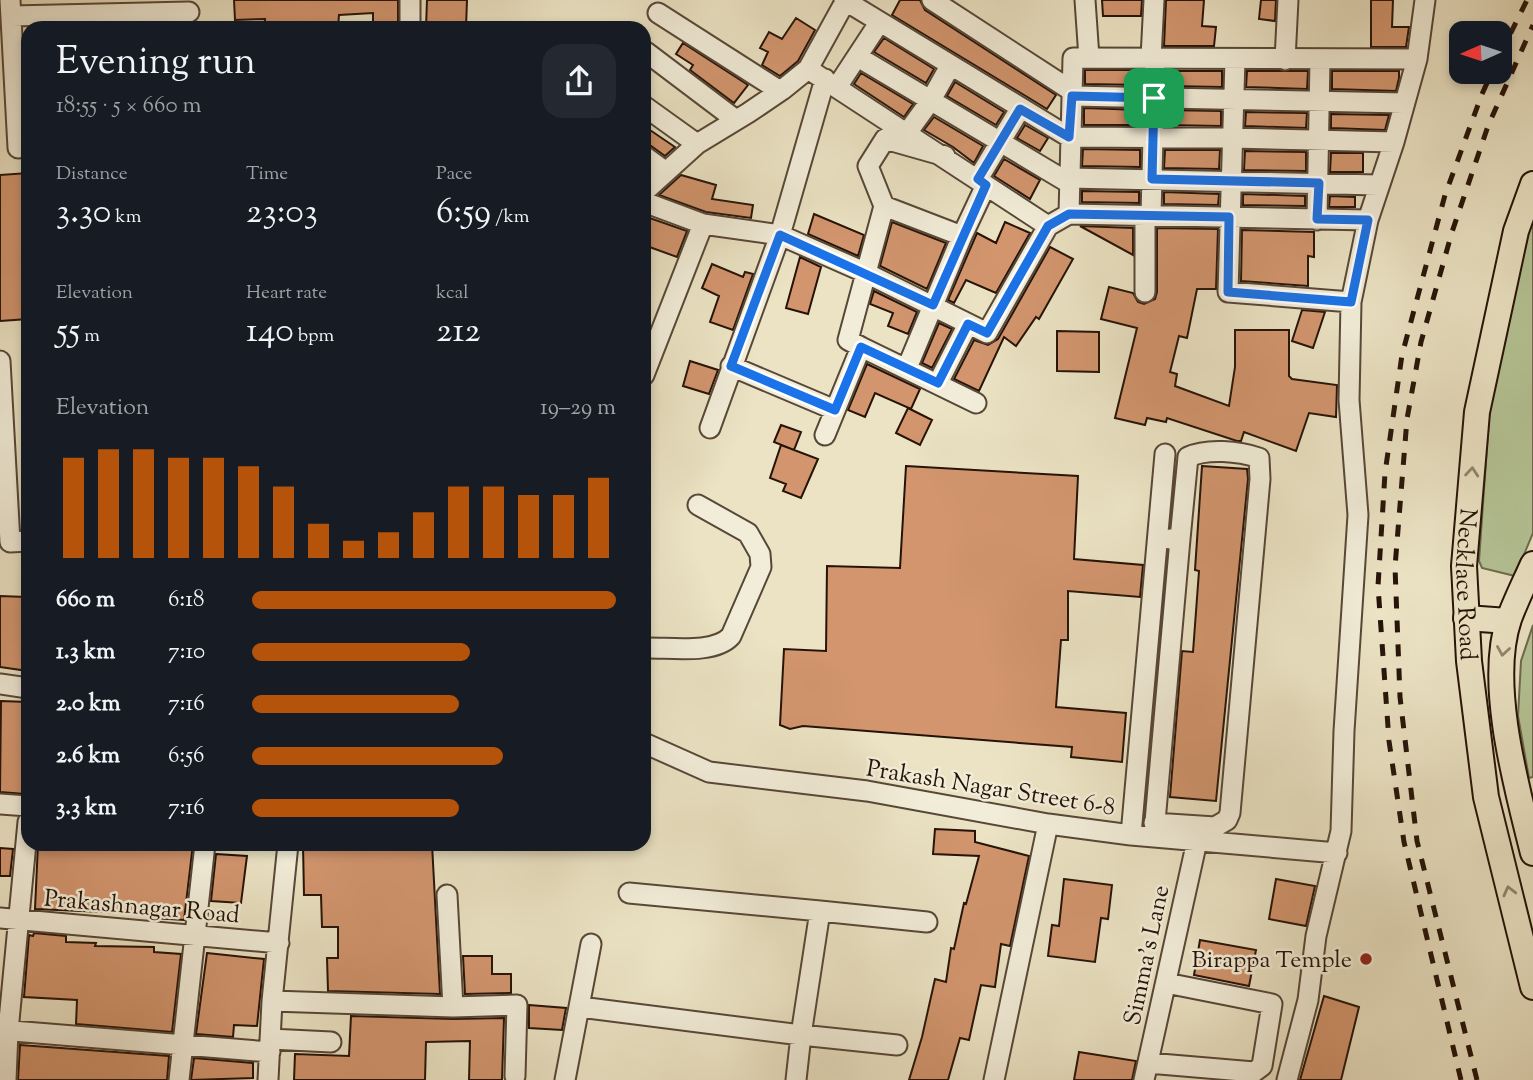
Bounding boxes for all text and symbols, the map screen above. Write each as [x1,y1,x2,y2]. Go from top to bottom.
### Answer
north arrow [1449,21,1512,84]
map controls [1449,21,1512,84]
text: Evening run [56,37,256,91]
button: share [542,44,616,118]
pin [1124,68,1184,128]
icon: arrive [1135,79,1173,117]
text: 18:55 · 5 × 660 m [56,90,202,123]
text: Distance [56,161,128,188]
text: Time [246,161,288,188]
text: Pace [436,161,472,188]
text: 3.30 [56,188,111,239]
text: 23:03 [246,188,318,239]
text: 6:59 [436,188,491,239]
text: km [111,204,141,231]
text: /km [491,204,530,231]
text: Elevation [56,280,133,307]
text: Heart rate [246,280,327,307]
text: kcal [436,280,469,307]
text: 55 [56,307,80,358]
text: 140 [246,307,294,358]
text: 212 [436,307,481,358]
text: m [80,323,100,350]
text: bpm [294,323,334,350]
text: Elevation [56,392,149,425]
text: 19–29 m [540,392,616,425]
one-way arrow [1464,466,1479,477]
street label: Necklace Road [1445,507,1484,662]
text: 660 m [56,584,115,617]
text: 6:18 [168,584,205,617]
text: 1.3 km [56,636,115,669]
text: 7:10 [168,636,205,669]
one-way arrow [1496,645,1511,657]
text: 2.0 km [56,688,121,721]
text: 7:16 [168,688,205,721]
text: 2.6 km [56,740,120,773]
text: 6:56 [168,740,204,773]
street label: Prakash Nagar Street 6-8 [864,753,1118,825]
text: 3.3 km [56,792,117,825]
text: 7:16 [168,792,205,825]
street label: Simma's Lane [1117,882,1179,1029]
street label: Prakashnagar Road [43,883,242,934]
one-way arrow [1503,885,1517,897]
place label: Birappa Temple [1191,944,1352,978]
marker: Birappa Temple [1358,951,1374,967]

